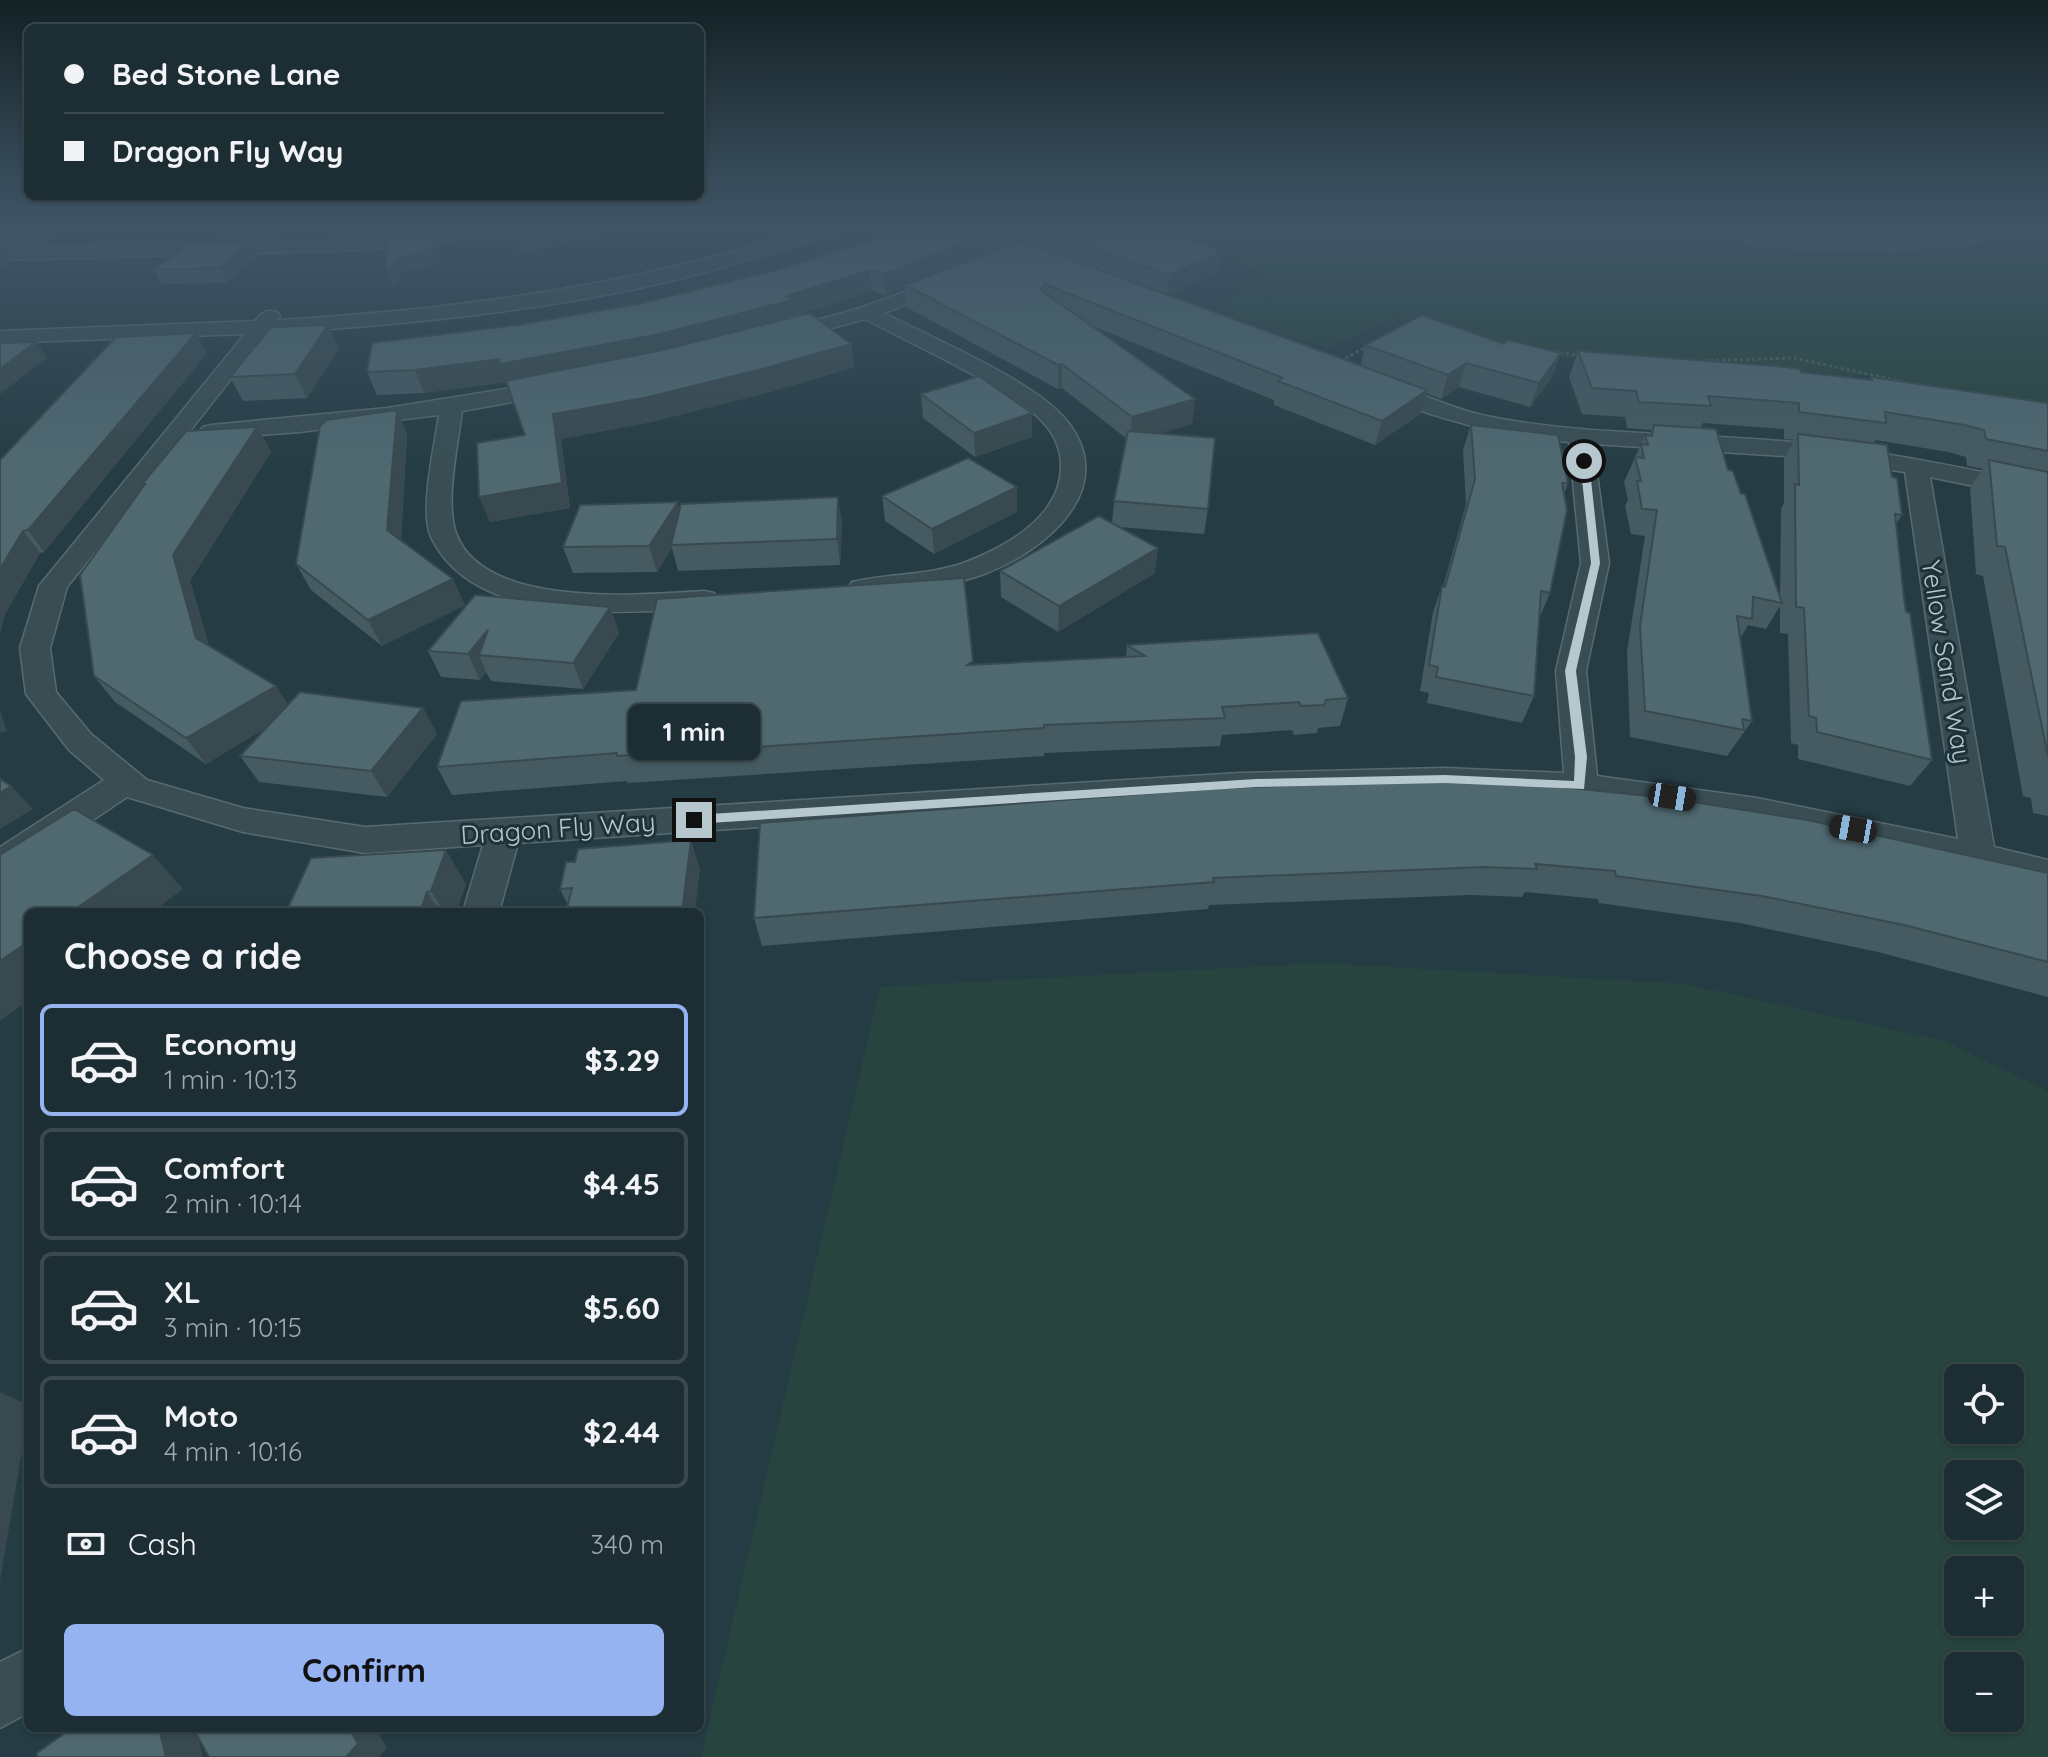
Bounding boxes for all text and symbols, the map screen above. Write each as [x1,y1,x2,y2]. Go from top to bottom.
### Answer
text: Bed Stone Lane [112,55,341,93]
text: Dragon Fly Way [112,132,343,170]
route start [1566,443,1602,479]
street label: Yellow Sand Way [1915,558,1979,766]
callout: 1 min [628,704,760,760]
text: 1 min [663,715,726,748]
car [1646,781,1698,813]
route end [676,802,712,838]
street label: Dragon Fly Way [459,805,657,851]
car [1827,813,1879,845]
text: Choose a ride [64,933,302,978]
icon: car [68,1024,140,1096]
text: Economy [164,1025,297,1063]
text: $3.29 [584,1041,660,1079]
text: 1 min · 10:13 [164,1063,297,1096]
icon: car [68,1148,140,1220]
text: Comfort [164,1149,285,1187]
text: $4.45 [583,1165,660,1203]
text: 2 min · 10:14 [164,1187,302,1220]
icon: car [68,1272,140,1344]
text: XL [164,1273,201,1311]
text: $5.60 [584,1289,660,1327]
text: 3 min · 10:15 [164,1311,302,1344]
map controls [1944,1364,2024,1732]
button: locate [1944,1364,2024,1444]
icon: car [68,1396,140,1468]
text: Moto [164,1397,238,1435]
text: $2.44 [583,1413,660,1451]
text: 4 min · 10:16 [164,1435,302,1468]
button: layers [1944,1460,2024,1540]
icon: cash [64,1522,108,1566]
text: Cash [128,1525,197,1563]
text: 340 m [590,1528,664,1561]
button: + [1944,1556,2024,1636]
button: Confirm [64,1624,664,1716]
button: − [1944,1652,2024,1732]

